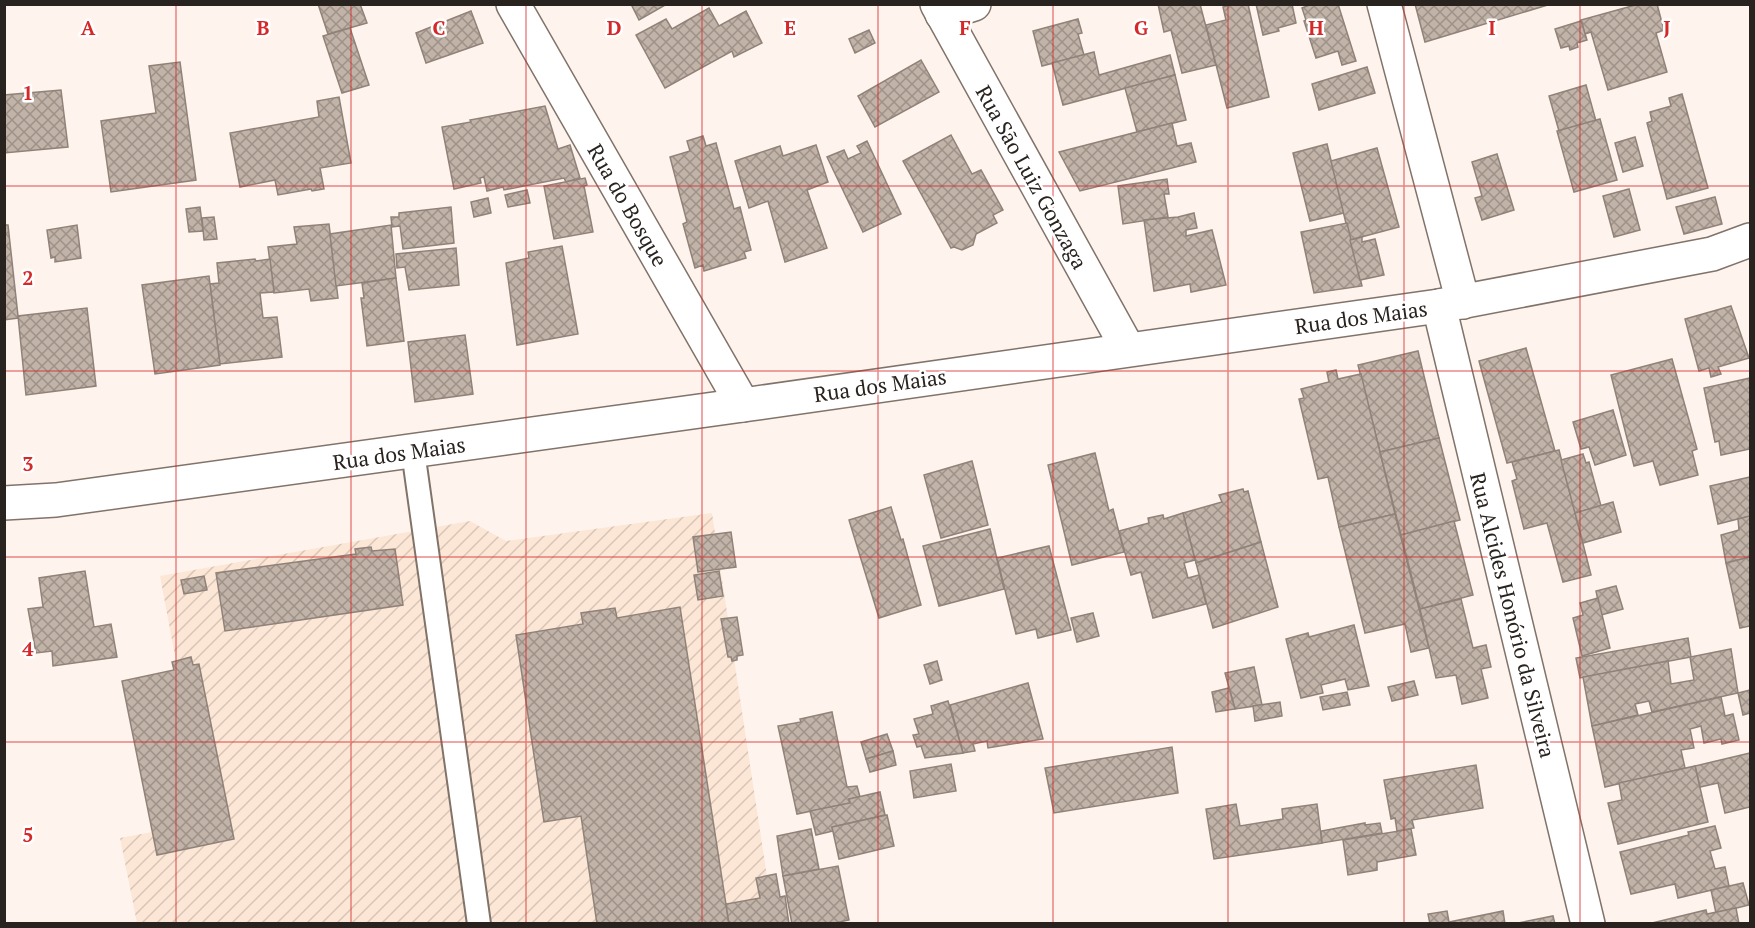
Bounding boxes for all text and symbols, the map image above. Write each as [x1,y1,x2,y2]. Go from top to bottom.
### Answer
text: A [81,14,96,41]
text: B [257,14,270,41]
text: C [432,14,446,41]
text: D [607,14,621,41]
text: E [784,14,796,41]
text: F [959,14,971,41]
text: G [1134,14,1148,41]
text: H [1308,14,1324,41]
text: I [1488,14,1496,41]
text: J [1663,14,1671,41]
text: 1 [22,79,34,106]
street label: Rua São Luiz Gonzaga [970,80,1094,274]
street label: Rua do Bosque [582,139,674,271]
text: 2 [22,264,34,291]
street label: Rua dos Maias [1293,294,1429,340]
street label: Rua dos Maias [812,362,948,408]
street label: Rua dos Maias [331,430,467,476]
text: 3 [22,450,34,477]
street label: Rua Alcides Honório da Silveira [1464,469,1562,761]
text: 4 [22,635,34,662]
text: 5 [22,821,34,848]

